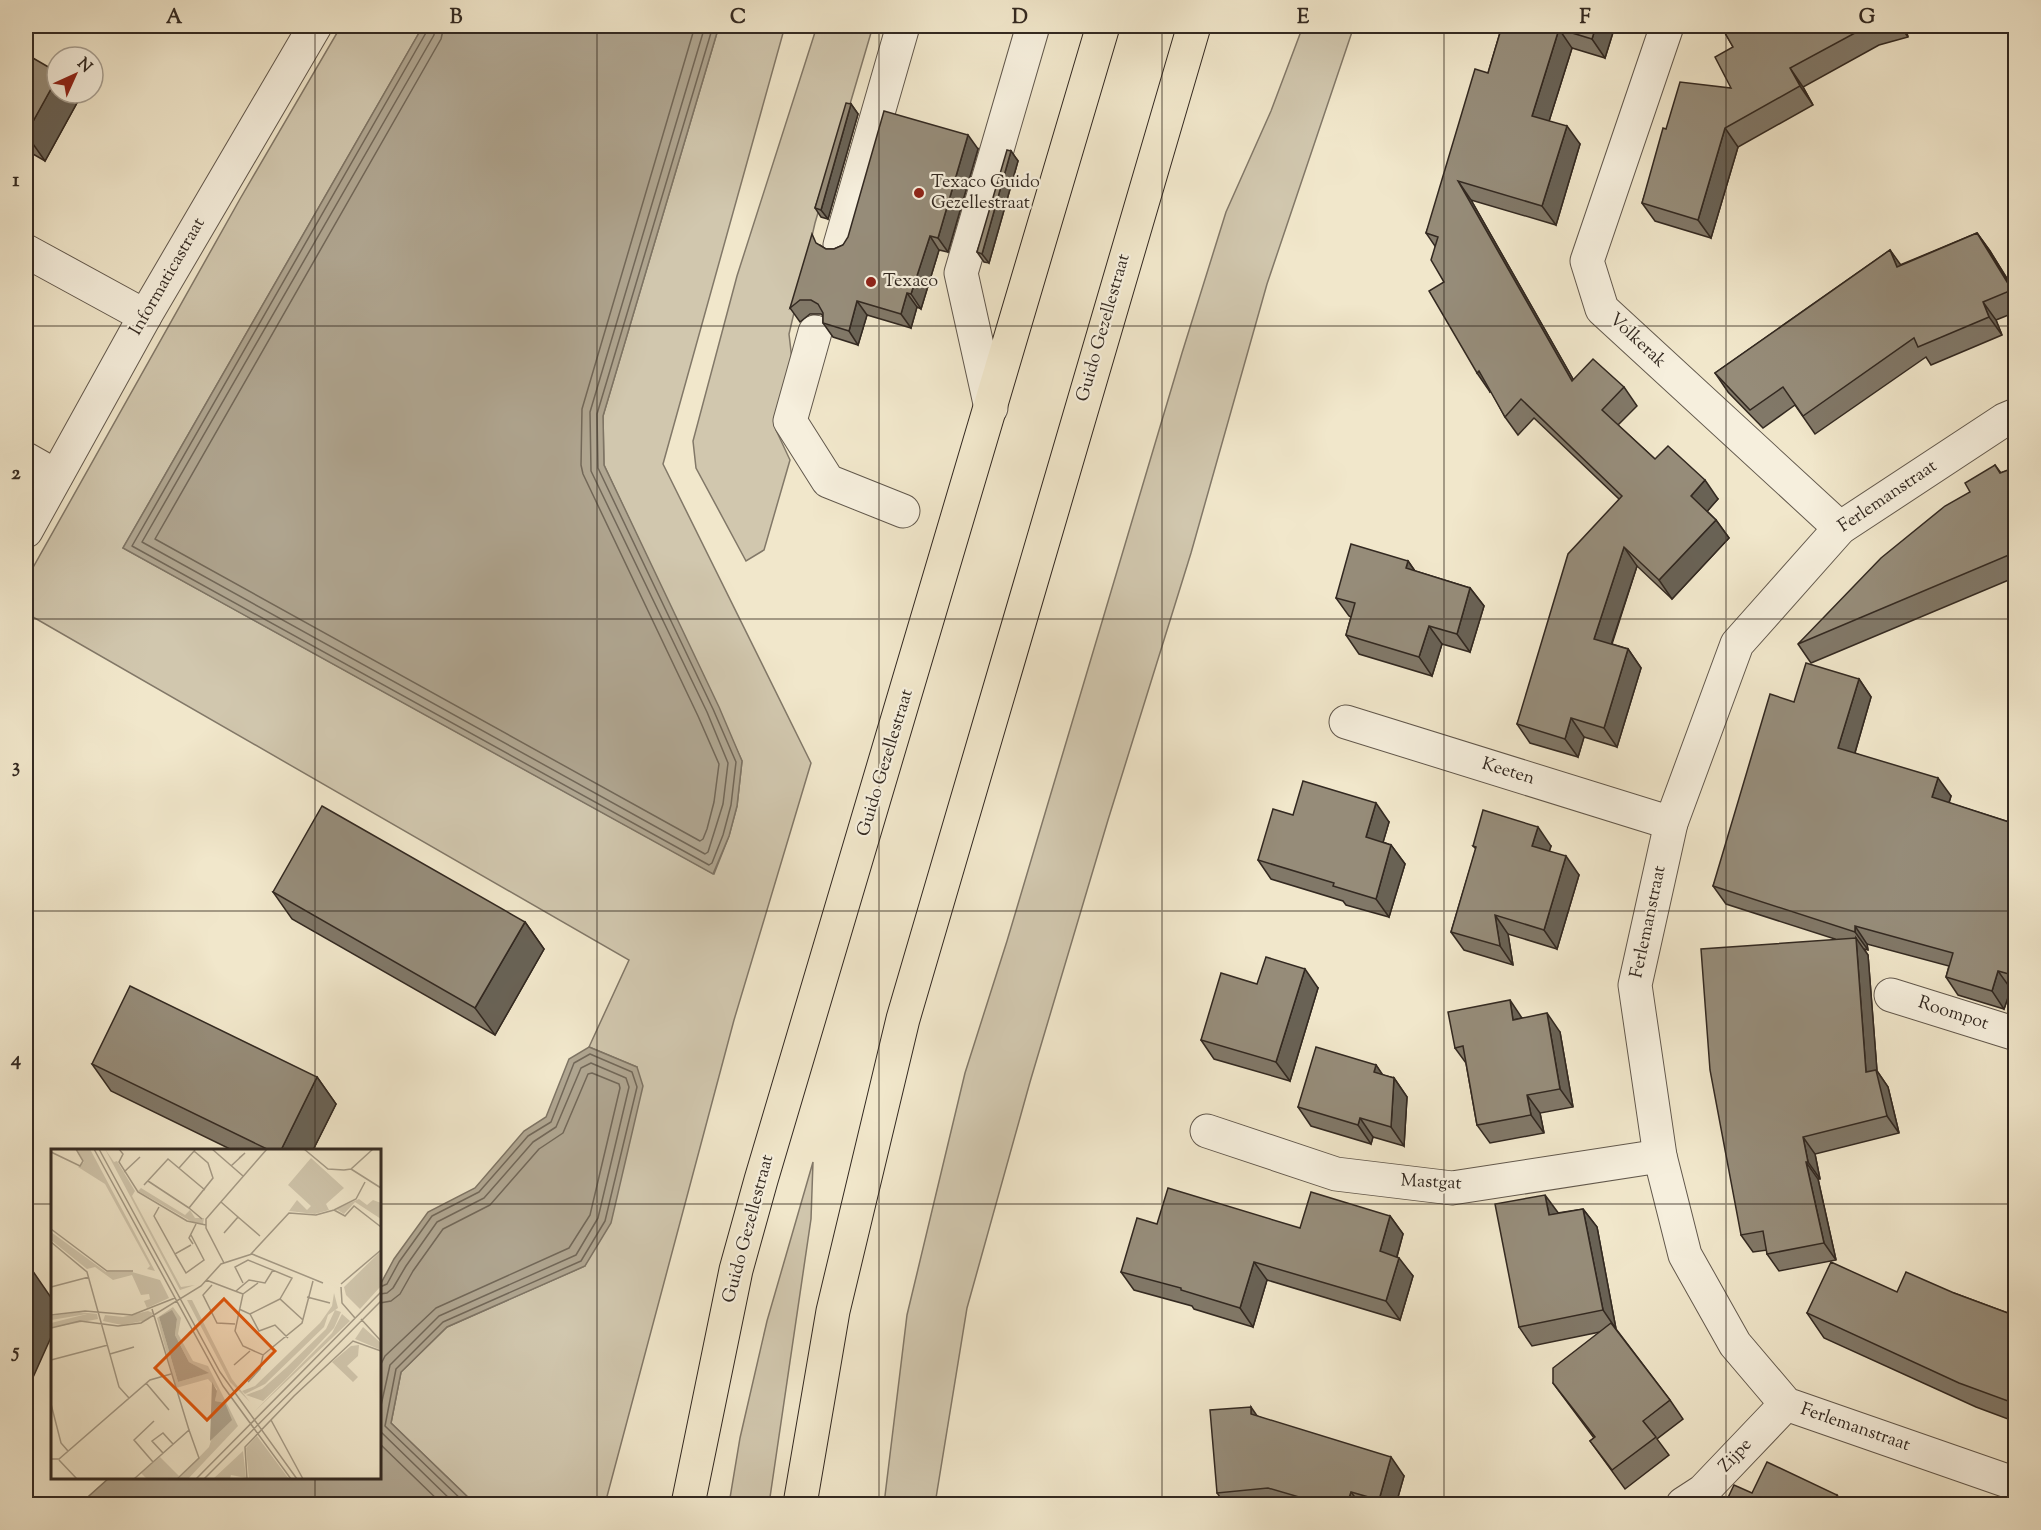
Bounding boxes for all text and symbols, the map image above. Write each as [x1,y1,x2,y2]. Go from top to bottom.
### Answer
text: A [166,4,183,33]
text: B [450,4,463,33]
text: C [730,4,746,33]
text: D [1012,4,1028,33]
text: E [1297,4,1310,33]
text: F [1579,4,1591,33]
text: G [1859,4,1876,33]
north arrow [45,45,105,105]
text: N [71,54,97,79]
text: 1 [13,167,20,196]
place label: Texaco Guido Gezellestraat [931,170,1040,217]
marker: Texaco Guido Gezellestraat [912,186,926,200]
street label: Informaticastraat [124,213,212,341]
street label: Guido Gezellestraat [1070,251,1138,405]
place label: Texaco [883,269,938,295]
marker: Texaco [864,275,878,289]
street label: Volkerak [1602,307,1672,375]
street label: Ferlemanstraat [1833,454,1943,540]
text: 2 [11,460,21,489]
street label: Guido Gezellestraat [851,686,921,840]
street label: Keeten [1478,752,1538,792]
text: 3 [12,753,20,782]
street label: Ferlemanstraat [1624,863,1674,981]
street label: Roompot [1914,990,1992,1038]
text: 4 [10,1046,21,1075]
inset map [51,1149,381,1479]
street label: Guido Gezellestraat [717,1152,781,1306]
street label: Mastgat [1400,1168,1462,1198]
text: 5 [11,1338,20,1367]
street label: Ferlemanstraat [1797,1397,1913,1459]
street label: Zijpe [1713,1433,1759,1479]

